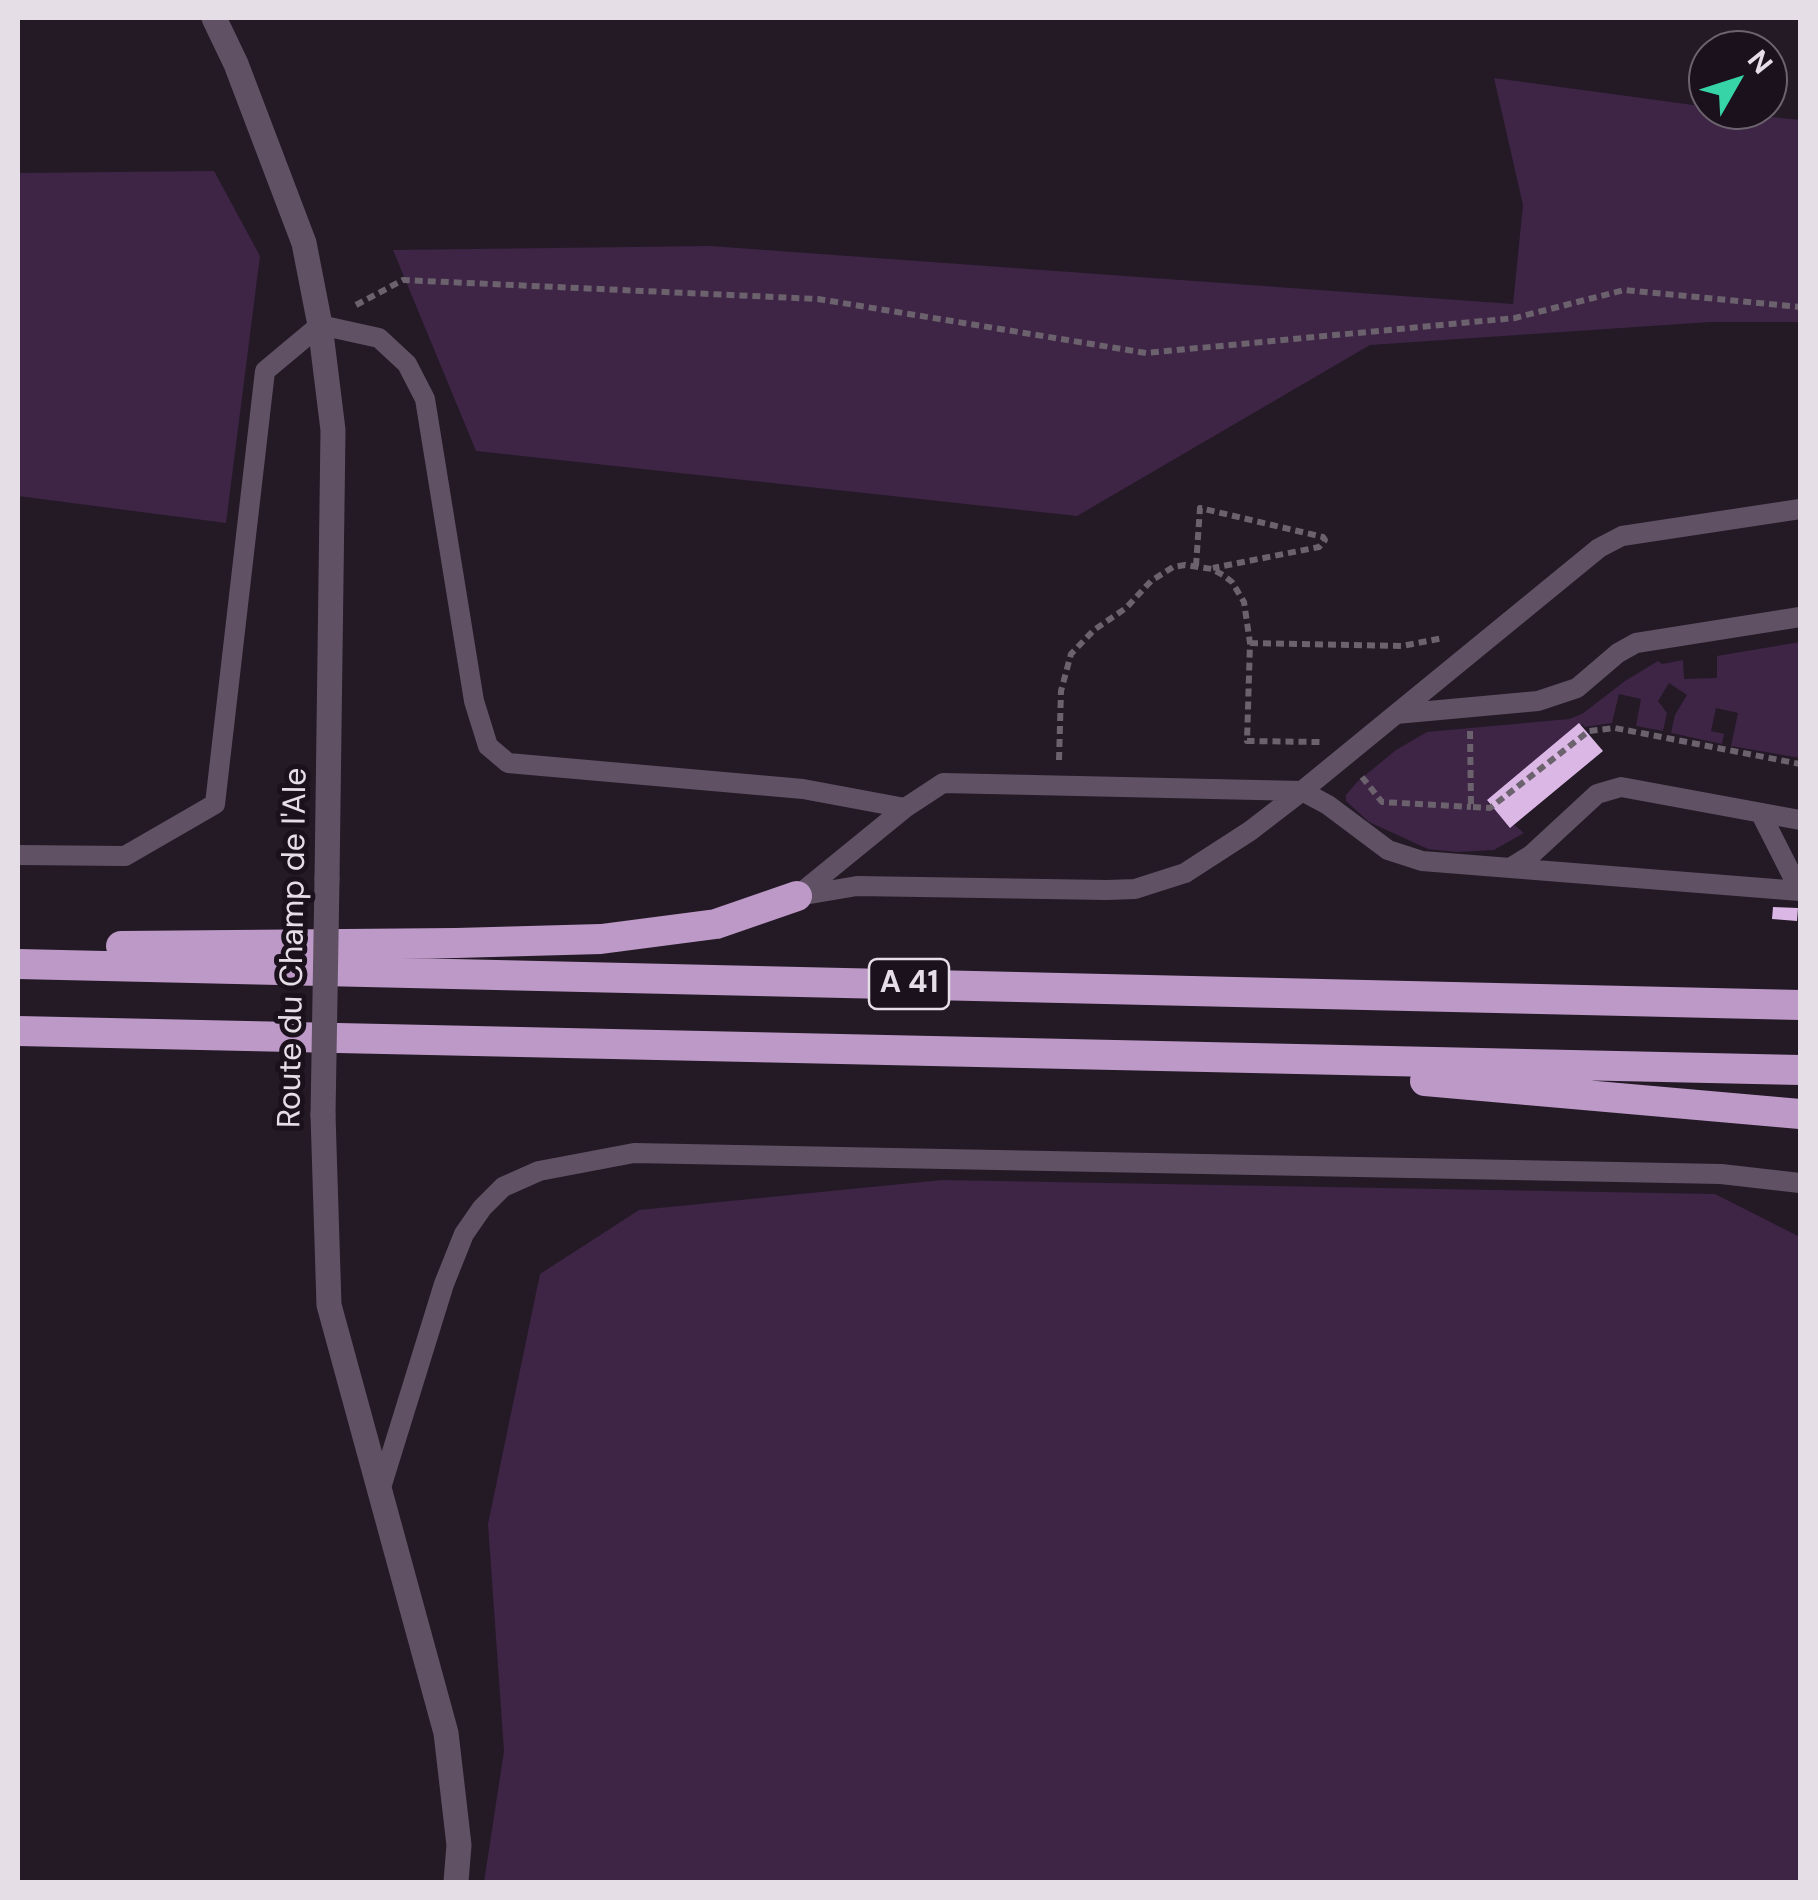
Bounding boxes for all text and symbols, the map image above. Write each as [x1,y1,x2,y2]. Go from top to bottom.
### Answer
north arrow [1688,30,1788,130]
text: N [1739,42,1781,82]
street label: Route du Champ de l'Ale [272,767,316,1129]
road number: A 41 [869,959,949,1009]

